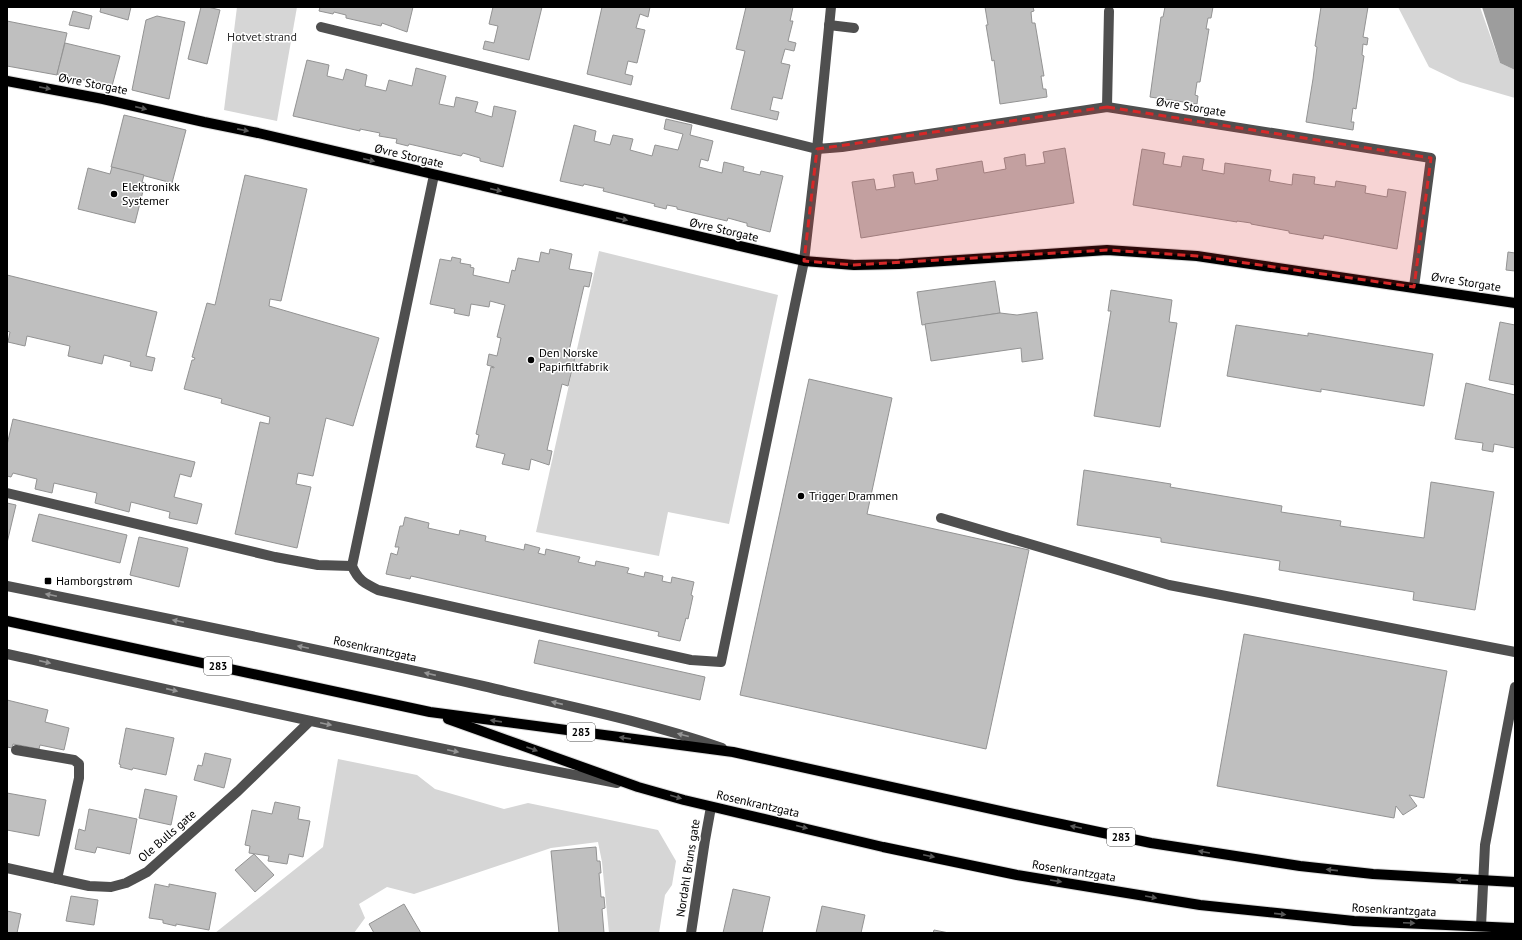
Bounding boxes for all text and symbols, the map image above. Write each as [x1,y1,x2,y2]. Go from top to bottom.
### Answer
park label: Hotvet strand [227,29,297,44]
street label: Øvre Storgate [57,69,129,98]
one-way arrow [39,85,51,91]
street label: Øvre Storgate [1155,94,1227,119]
one-way arrow [135,105,148,111]
one-way arrow [236,127,249,133]
street label: Øvre Storgate [373,140,445,171]
one-way arrow [363,157,375,163]
place label: Elektronikk Systemer [122,179,180,208]
one-way arrow [489,187,502,193]
marker: Elektronikk Systemer [109,189,119,199]
street label: Øvre Storgate [688,214,760,245]
one-way arrow [616,217,628,223]
street label: Øvre Storgate [1430,269,1502,294]
place label: Den Norske Papirfiltfabrik [539,345,609,374]
marker: Den Norske Papirfiltfabrik [526,355,536,365]
place label: Trigger Drammen [809,488,898,503]
marker: Trigger Drammen [796,491,806,501]
place label: Hamborgstrøm [56,573,133,588]
marker: Hamborgstrøm [43,576,53,586]
one-way arrow [45,591,57,597]
one-way arrow [172,617,185,623]
street label: Rosenkrantzgata [332,632,418,665]
one-way arrow [297,643,309,649]
road number: 283 [204,657,232,675]
one-way arrow [39,659,51,665]
one-way arrow [424,671,437,677]
one-way arrow [166,688,178,694]
one-way arrow [551,700,563,706]
one-way arrow [490,718,502,724]
one-way arrow [320,722,332,728]
road number: 283 [567,723,595,741]
one-way arrow [677,732,689,738]
one-way arrow [619,735,631,741]
one-way arrow [527,746,539,752]
one-way arrow [447,749,460,755]
street label: Rosenkrantzgata [715,787,801,820]
one-way arrow [670,794,682,800]
street label: Ole Bulls gate [135,806,199,865]
street label: Nordahl Bruns gate [672,818,703,918]
one-way arrow [1070,824,1082,830]
one-way arrow [796,825,808,831]
road number: 283 [1107,828,1135,846]
one-way arrow [1198,849,1210,855]
one-way arrow [923,854,935,860]
street label: Rosenkrantzgata [1031,856,1117,885]
one-way arrow [1326,867,1339,873]
one-way arrow [1456,876,1468,883]
one-way arrow [1050,879,1062,885]
one-way arrow [1145,894,1157,900]
street label: Rosenkrantzgata [1351,900,1437,919]
one-way arrow [1274,910,1286,917]
one-way arrow [1403,920,1415,927]

